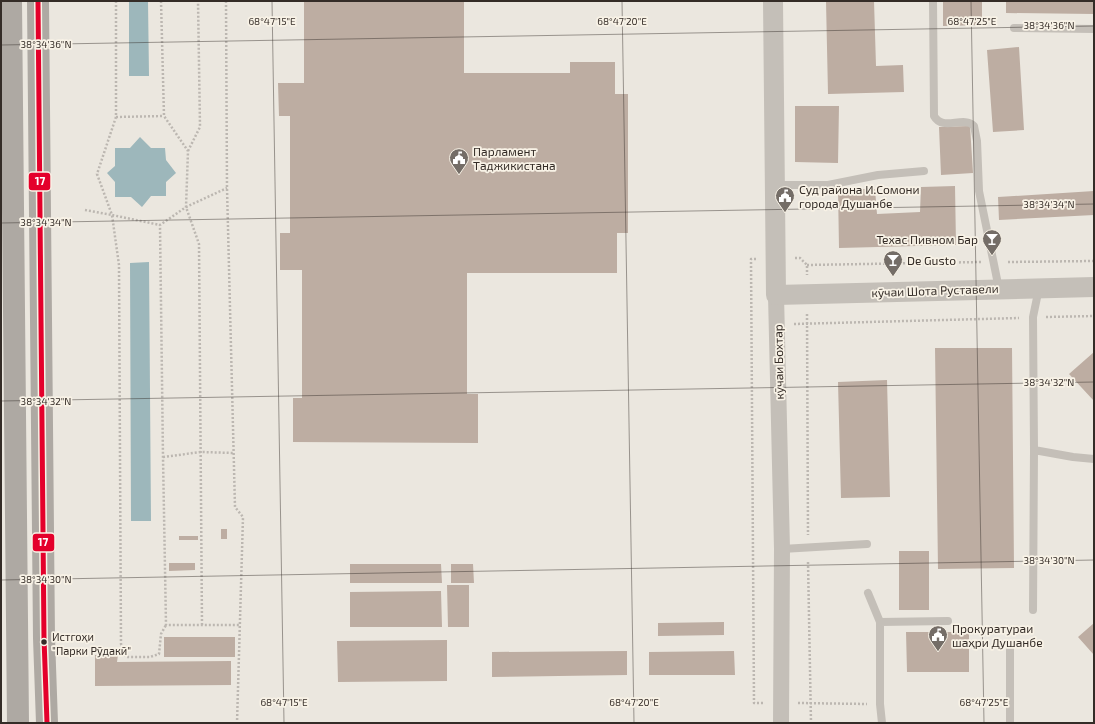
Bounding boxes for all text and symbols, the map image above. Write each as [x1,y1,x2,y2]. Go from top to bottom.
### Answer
text: 68°47'15"E [248,15,296,27]
text: 68°47'20"E [597,15,647,27]
text: 68°47'25"E [948,15,997,27]
text: 38°34'36"N [1024,19,1074,31]
text: 38°34'36"N [21,38,71,50]
place label: Парламент Таджикистана [473,144,556,172]
public building icon: Парламент Таджикистана [448,147,470,175]
line badge: 17 [28,172,51,191]
text: 17 [35,174,45,187]
place label: Суд района И.Сомони города Душанбе [799,182,920,211]
public building icon: Суд района И.Сомони города Душанбе [774,185,796,213]
text: 38°34'34"N [1023,198,1075,210]
text: 38°34'34"N [20,216,72,228]
bar icon: Техас Пивном Бар [981,228,1003,256]
place label: Техас Пивном Бар [876,232,978,246]
bar icon: De Gusto [882,249,904,277]
place label: De Gusto [907,253,956,267]
street label: кӯчаи Шота Руставели [871,281,999,300]
street label: кӯчаи Бохтар [770,324,787,400]
text: 38°34'32"N [1024,376,1074,388]
text: 38°34'32"N [21,395,71,407]
line badge: 17 [32,533,55,552]
text: 17 [38,535,48,548]
text: 38°34'30"N [1023,554,1075,566]
text: 38°34'30"N [20,573,72,585]
place label: Прокуратураи шаҳри Душанбе [952,621,1043,650]
public building icon: Прокуратураи шаҳри Душанбе [927,624,949,652]
place label: Истгоҳи "Парки Рӯдакӣ" [52,630,131,658]
marker: Истгоҳи "Парки Рӯдакӣ" [39,637,49,647]
text: 68°47'15"E [260,696,308,708]
text: 68°47'20"E [609,696,659,708]
text: 68°47'25"E [960,696,1009,708]

